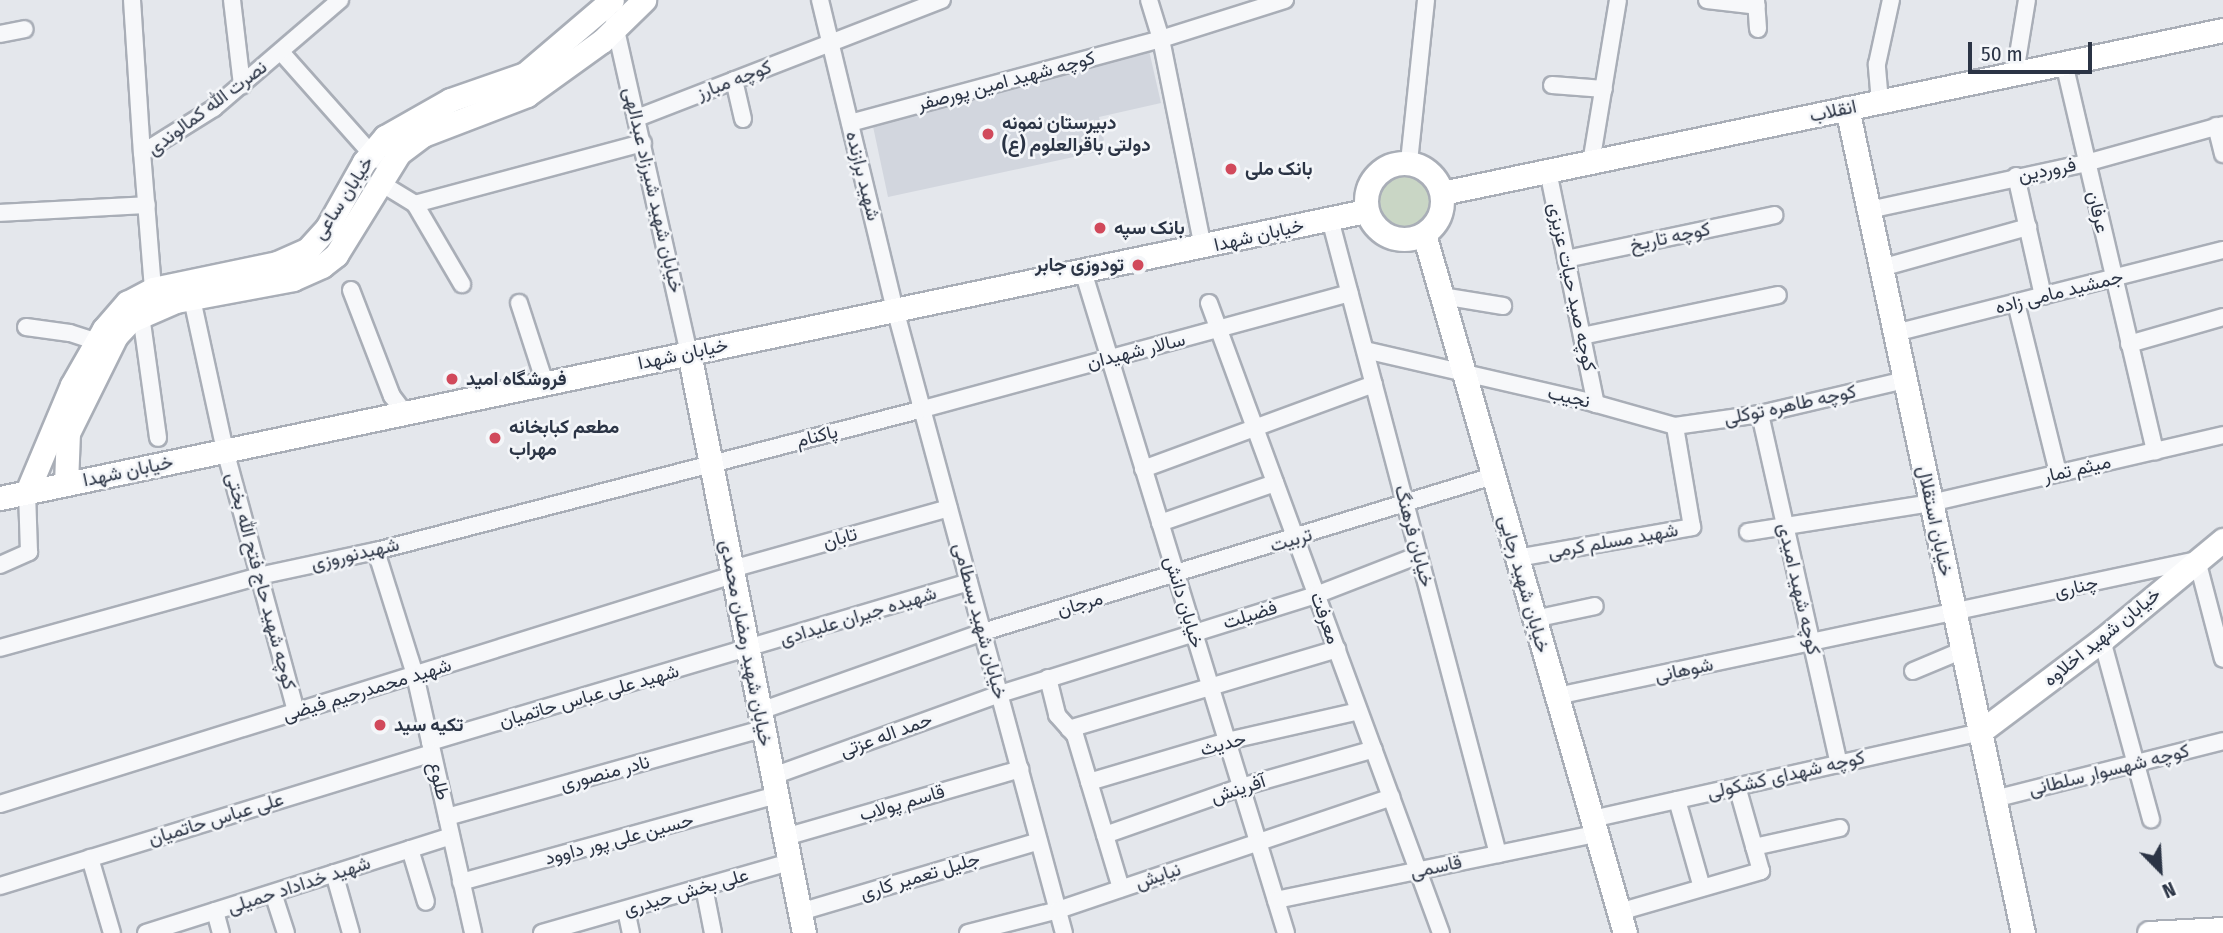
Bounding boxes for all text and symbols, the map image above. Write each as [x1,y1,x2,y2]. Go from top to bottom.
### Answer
scale bar [1971,28,2095,72]
text: 50 m [1981,41,2023,67]
street label: کوچه شهید امین پورصفر [915,46,1097,116]
street label: نصرت الله کمالوندی [143,55,271,161]
street label: کوچه مبارز [693,55,775,105]
street label: خیابان شهید شیرزاد عبدالهی [618,85,688,295]
street label: انقلاب [1807,95,1859,127]
place label: دبیرستان نمونه دولتی باقرالعلوم (ع) [1002,112,1151,156]
marker: دبیرستان نمونه دولتی باقرالعلوم (ع) [980,126,996,142]
street label: شهید برازنده [841,129,885,223]
street label: خیابان ساعی [308,152,378,244]
street label: فروردین [2016,153,2078,187]
place label: بانک ملی [1245,158,1313,180]
marker: بانک ملی [1223,161,1239,177]
street label: عرفان [2082,189,2114,235]
street label: کوچه صید حیات عزیزی [1543,201,1601,373]
street label: خیابان شهدا [1212,214,1306,256]
place label: بانک سپه [1114,217,1185,239]
street label: کوچه تاریخ [1628,217,1712,257]
marker: بانک سپه [1092,220,1108,236]
place label: تودوزی جابر [1035,254,1124,276]
marker: تودوزی جابر [1130,257,1146,273]
street label: جمشید مامی زاده [1993,265,2125,319]
street label: سالار شهیدان [1085,328,1187,374]
street label: خیابان شهدا [636,333,730,375]
place label: فروشگاه امید [466,368,567,390]
marker: فروشگاه امید [444,371,460,387]
street label: کوچه طاهره توکلی [1722,380,1858,430]
street label: نجیب [1546,381,1592,413]
place label: مطعم كبابخانه مهراب [509,416,619,460]
street label: پاکنام [794,420,840,452]
marker: مطعم كبابخانه مهراب [487,430,503,446]
street label: خیابان شهدا [81,450,175,492]
street label: میثم تمار [2041,450,2113,488]
street label: خیابان استقلال [1912,464,1958,578]
street label: کوچه شهید حاج فتح الله بختی [221,470,301,692]
street label: خیابان فرهنگ [1389,483,1439,589]
street label: خیابان شهید رجایی [1493,513,1555,655]
street label: شهید مسلم کرمی [1546,518,1680,564]
street label: کوچه شهید امیدی [1773,521,1825,657]
street label: تابان [820,522,860,554]
street label: تربیت [1267,523,1315,557]
street label: شهیدنوروزی [309,533,401,575]
street label: خیابان شهید رمضان محمدی [715,538,777,748]
street label: خیابان شهید بسطامی [948,540,1012,702]
street label: خیابان دانش [1159,553,1209,651]
street label: چناری [2052,571,2100,603]
street label: شهیده جیران علیدادی [777,581,939,651]
street label: خیابان شهید اخلاوه [2039,583,2165,691]
street label: مرجان [1054,587,1106,621]
street label: معرفت [1305,589,1345,647]
street label: فضیلت [1220,596,1280,634]
street label: شهید محمدرحیم فیضی [280,653,454,727]
street label: شوهانی [1653,653,1715,687]
street label: شهید علی عباس حاتمیان [496,659,682,733]
street label: حمد اله عزتی [837,708,935,762]
place label: تکیه سید [394,714,463,736]
marker: تکیه سید [372,717,388,733]
street label: حدیث [1198,727,1248,761]
street label: کوچه شهسوار سلطانی [2026,739,2192,801]
street label: کوچه شهدای کشکولی [1705,746,1867,804]
street label: نادر منصوری [558,750,652,796]
street label: طلوع [424,760,454,802]
street label: آفرینش [1208,769,1268,809]
street label: قاسم پولاب [857,780,947,826]
street label: علی عباس حاتمیان [146,788,286,850]
street label: حسین علی پور داوود [542,808,696,870]
north arrow [2125,835,2195,905]
street label: جلیل تعمیر کاری [857,847,983,905]
street label: قاسمی [1408,850,1464,884]
street label: شهید خداداد حمیلی [225,851,373,919]
street label: نیایش [1132,858,1184,894]
street label: علی بخش حیدری [621,863,751,921]
text: N [2159,877,2179,902]

